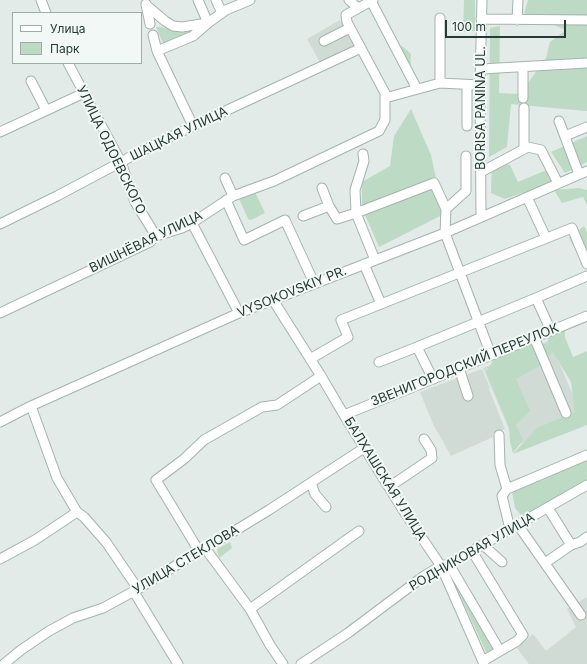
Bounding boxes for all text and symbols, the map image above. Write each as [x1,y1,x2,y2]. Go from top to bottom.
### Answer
legend [12,12,142,64]
scale bar [447,12,568,38]
text: 100 m [452,19,486,34]
text: Улица [50,21,85,36]
text: Парк [50,41,80,56]
street label: BORISA PANINA UL. [473,46,489,170]
street label: УЛИЦА ОДОЕВСКОГО [73,83,149,217]
street label: ШАЦКАЯ УЛИЦА [128,104,230,164]
street label: ВИШНЁВАЯ УЛИЦА [87,208,205,276]
street label: VYSOKOVSKIY PR. [235,263,349,321]
street label: ЗВЕНИГОРОДСКИЙ ПЕРЕУЛОК [369,320,561,410]
street label: БАЛХАШСКАЯ УЛИЦА [341,414,429,544]
street label: РОДНИКОВАЯ УЛИЦА [407,510,537,594]
street label: УЛИЦА СТЕКЛОВА [130,522,242,598]

